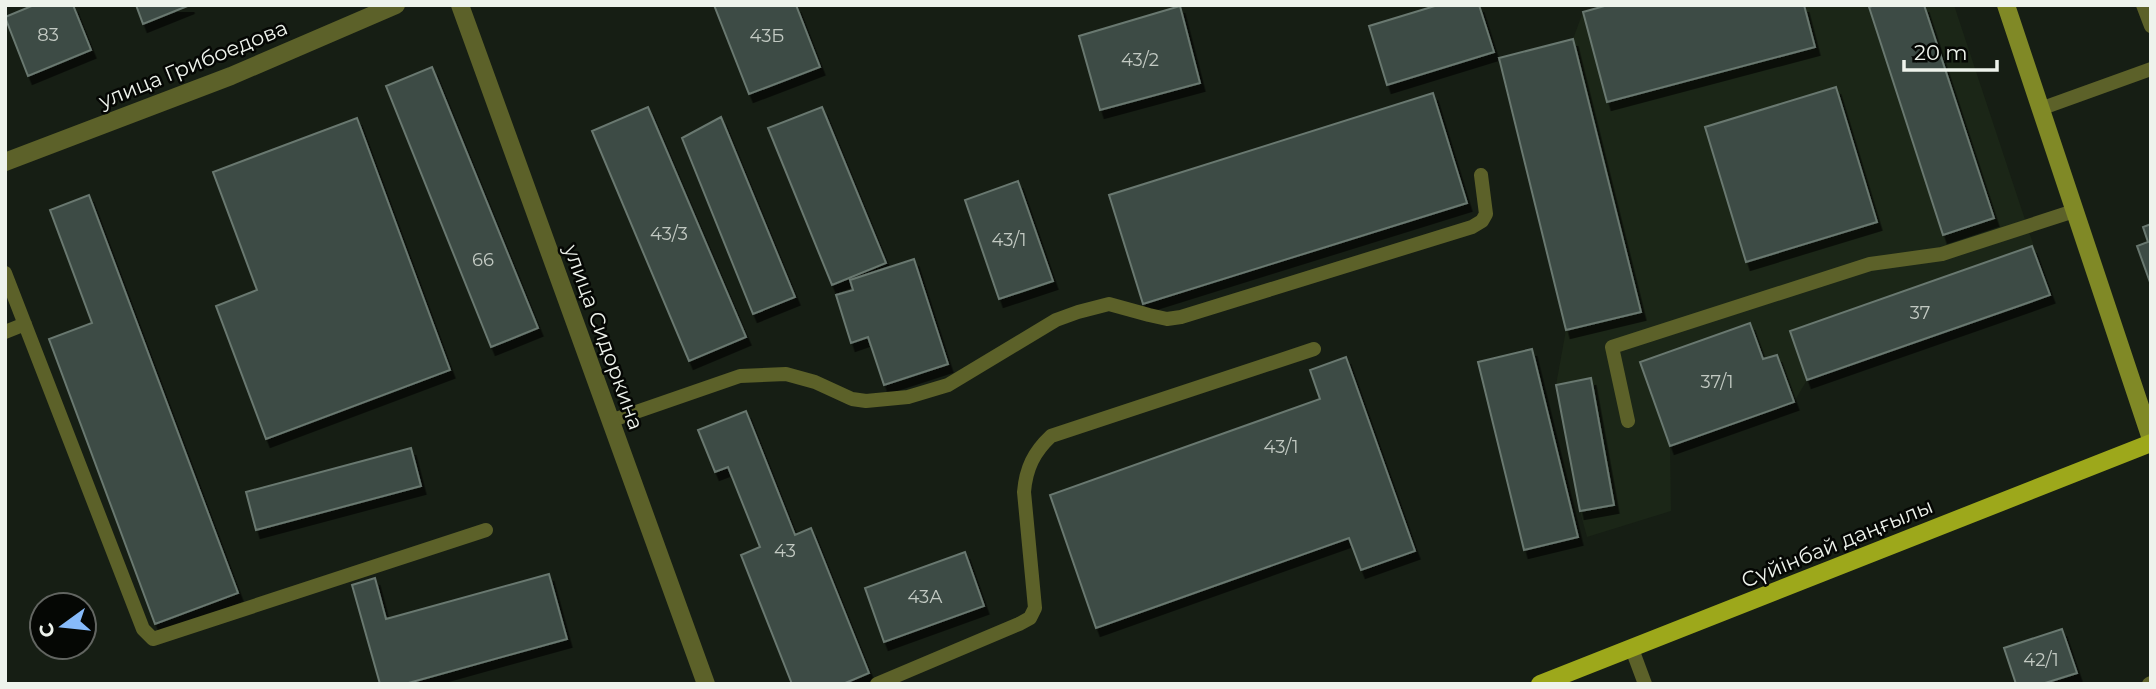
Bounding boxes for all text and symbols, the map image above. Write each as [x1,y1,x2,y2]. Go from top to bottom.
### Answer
street label: улица Грибоедова [94,15,291,114]
house number: 83 [37,24,59,46]
house number: 43Б [750,25,784,47]
scale bar [1904,28,1997,72]
text: 20 m [1914,40,1968,65]
house number: 43/2 [1121,49,1159,71]
house number: 43/3 [650,223,688,245]
house number: 43/1 [992,229,1026,251]
street label: улица Сидоркина [559,240,649,433]
house number: 66 [472,249,494,271]
house number: 37 [1910,302,1930,324]
house number: 37/1 [1701,371,1733,393]
house number: 43/1 [1264,436,1298,458]
street label: Сүйінбай даңғылы [1738,493,1936,593]
house number: 43 [774,540,796,562]
house number: 43А [907,586,943,608]
north arrow [28,591,98,661]
text: С [34,620,60,640]
house number: 42/1 [2023,649,2059,671]

